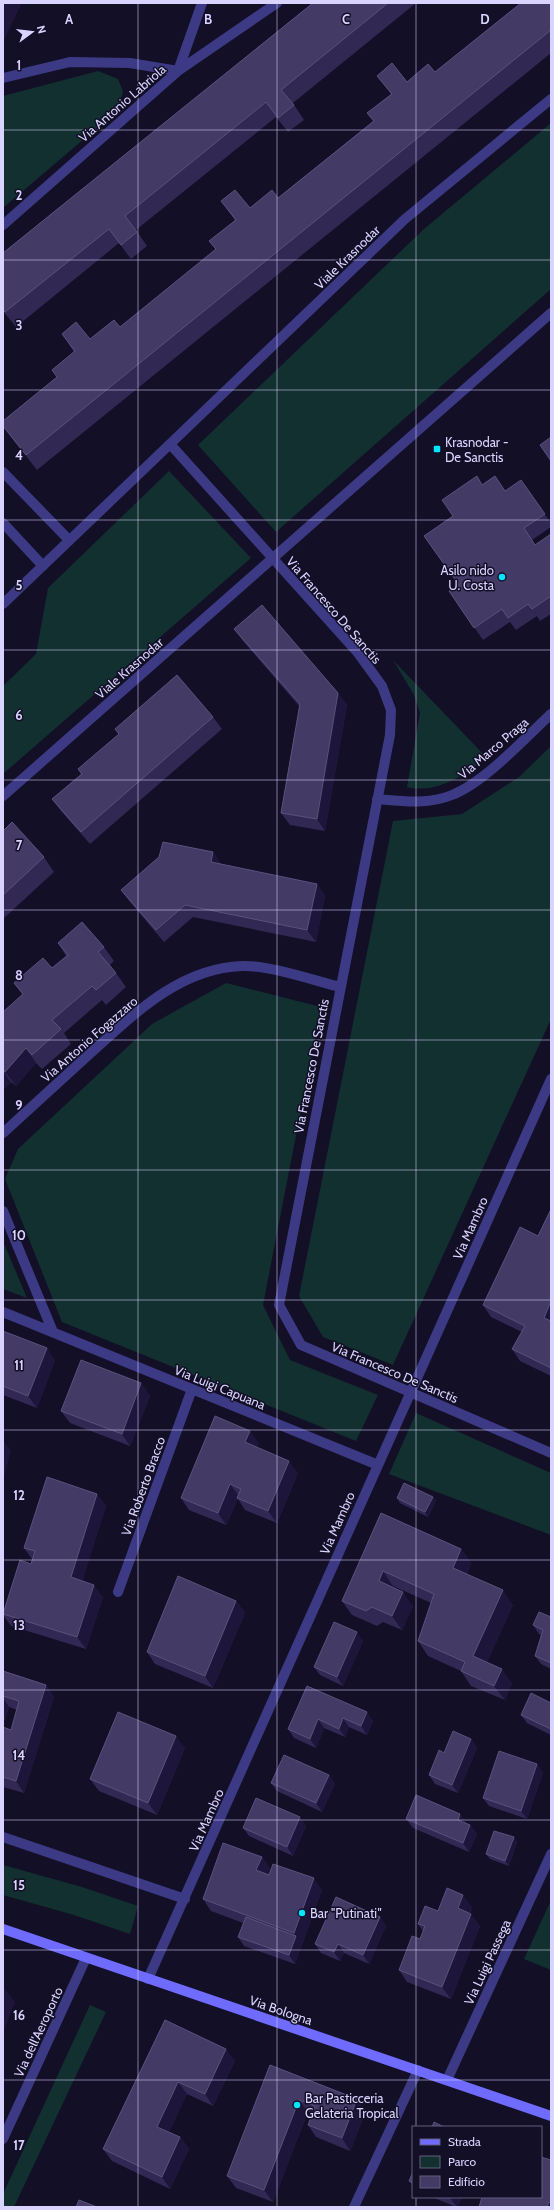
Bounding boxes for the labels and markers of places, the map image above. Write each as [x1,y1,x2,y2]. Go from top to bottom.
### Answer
place label: Krasnodar - De Sanctis [445,434,508,465]
marker: Krasnodar - De Sanctis [432,444,442,454]
place label: Asilo nido U. Costa [440,562,495,593]
marker: Asilo nido U. Costa [497,572,507,582]
place label: Bar "Putinati" [310,1905,382,1921]
marker: Bar "Putinati" [297,1908,307,1918]
place label: Bar Pasticceria Gelateria Tropical [305,2090,399,2121]
marker: Bar Pasticceria Gelateria Tropical [292,2100,302,2110]

